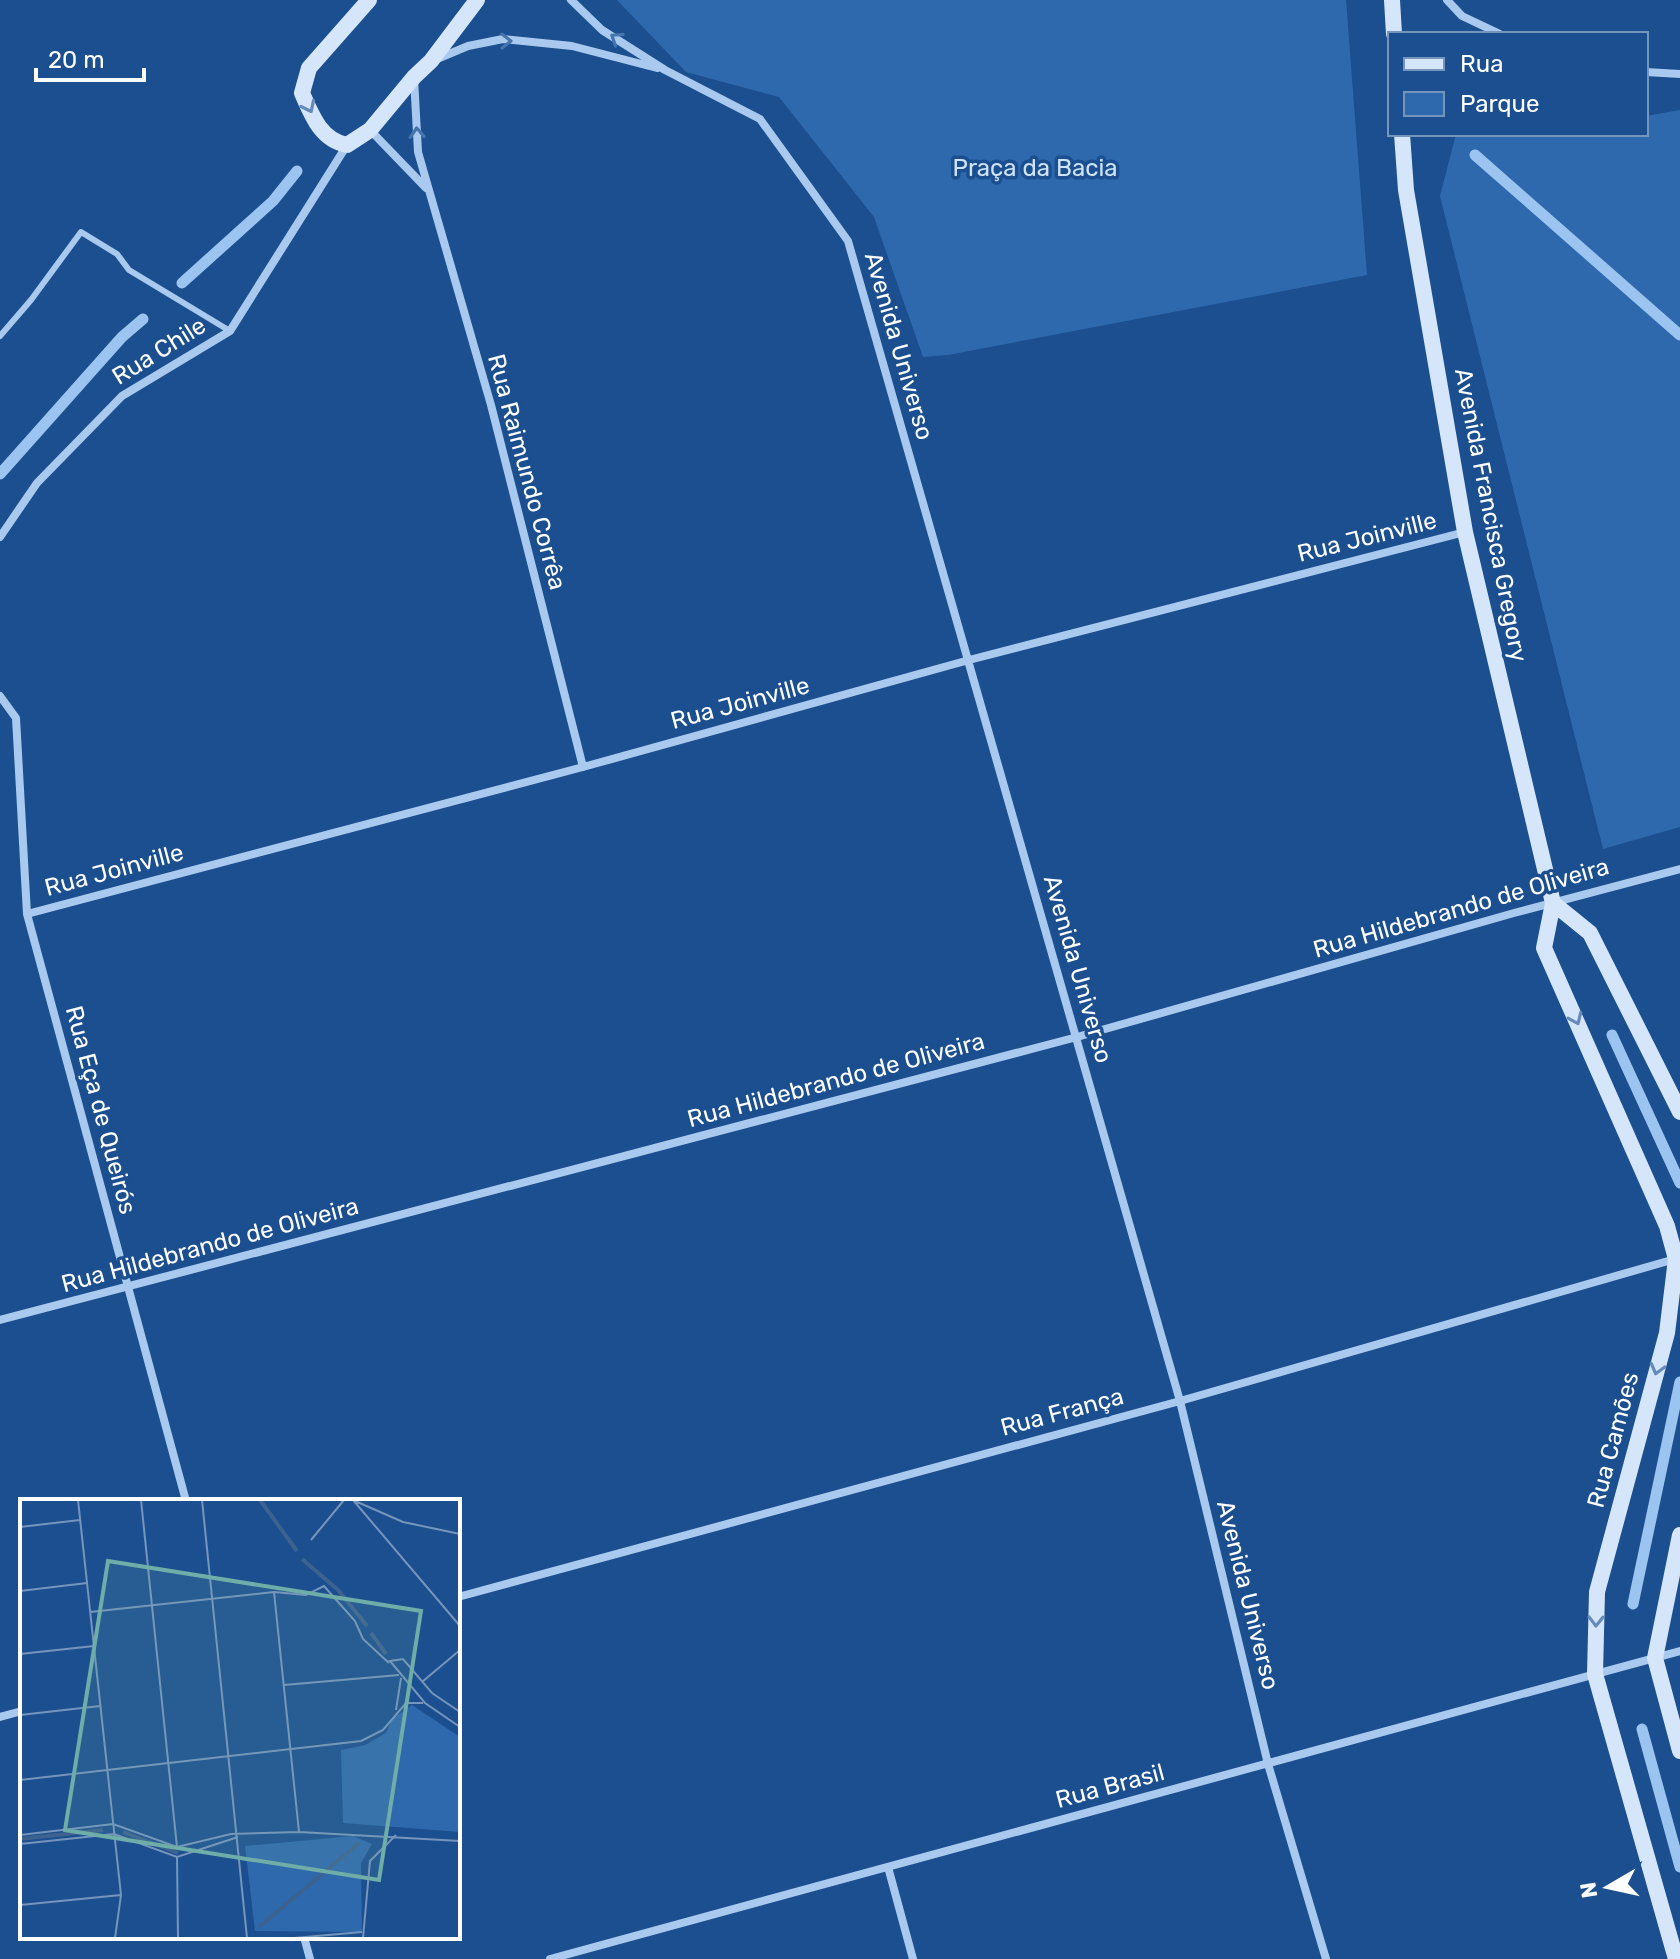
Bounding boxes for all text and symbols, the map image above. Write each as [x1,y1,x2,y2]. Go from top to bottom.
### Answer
scale bar [36,32,144,82]
one-way arrow [500,32,512,50]
legend [1388,32,1648,136]
one-way arrow [610,33,624,48]
text: 20 m [48,46,105,74]
text: Rua [1460,50,1503,78]
text: Parque [1460,90,1539,118]
one-way arrow [299,98,315,113]
one-way arrow [408,126,425,139]
park label: Praça da Bacia [953,154,1117,182]
street label: Avenida Universo [859,249,939,443]
street label: Rua Chile [107,311,211,391]
street label: Rua Raimundo Corrêa [482,351,572,593]
street label: Avenida Francisca Gregory [1449,366,1533,664]
street label: Rua Joinville [1294,506,1440,568]
street label: Rua Joinville [668,671,812,735]
street label: Rua Joinville [42,838,186,902]
street label: Rua Hildebrando de Oliveira [1310,852,1612,964]
street label: Avenida Universo [1038,872,1118,1066]
street label: Rua Eça de Queirós [60,1003,142,1217]
one-way arrow [1566,1011,1582,1025]
street label: Rua Hildebrando de Oliveira [684,1027,988,1133]
street label: Rua Hildebrando de Oliveira [58,1192,362,1298]
one-way arrow [1650,1361,1666,1375]
street label: Rua Camões [1581,1369,1645,1511]
street label: Rua França [997,1382,1127,1442]
street label: Avenida Universo [1211,1497,1285,1693]
inset map [20,1499,460,1939]
one-way arrow [1587,1615,1605,1628]
street label: Rua Brasil [1053,1758,1167,1814]
north arrow [1568,1847,1648,1927]
text: N [1574,1880,1603,1900]

